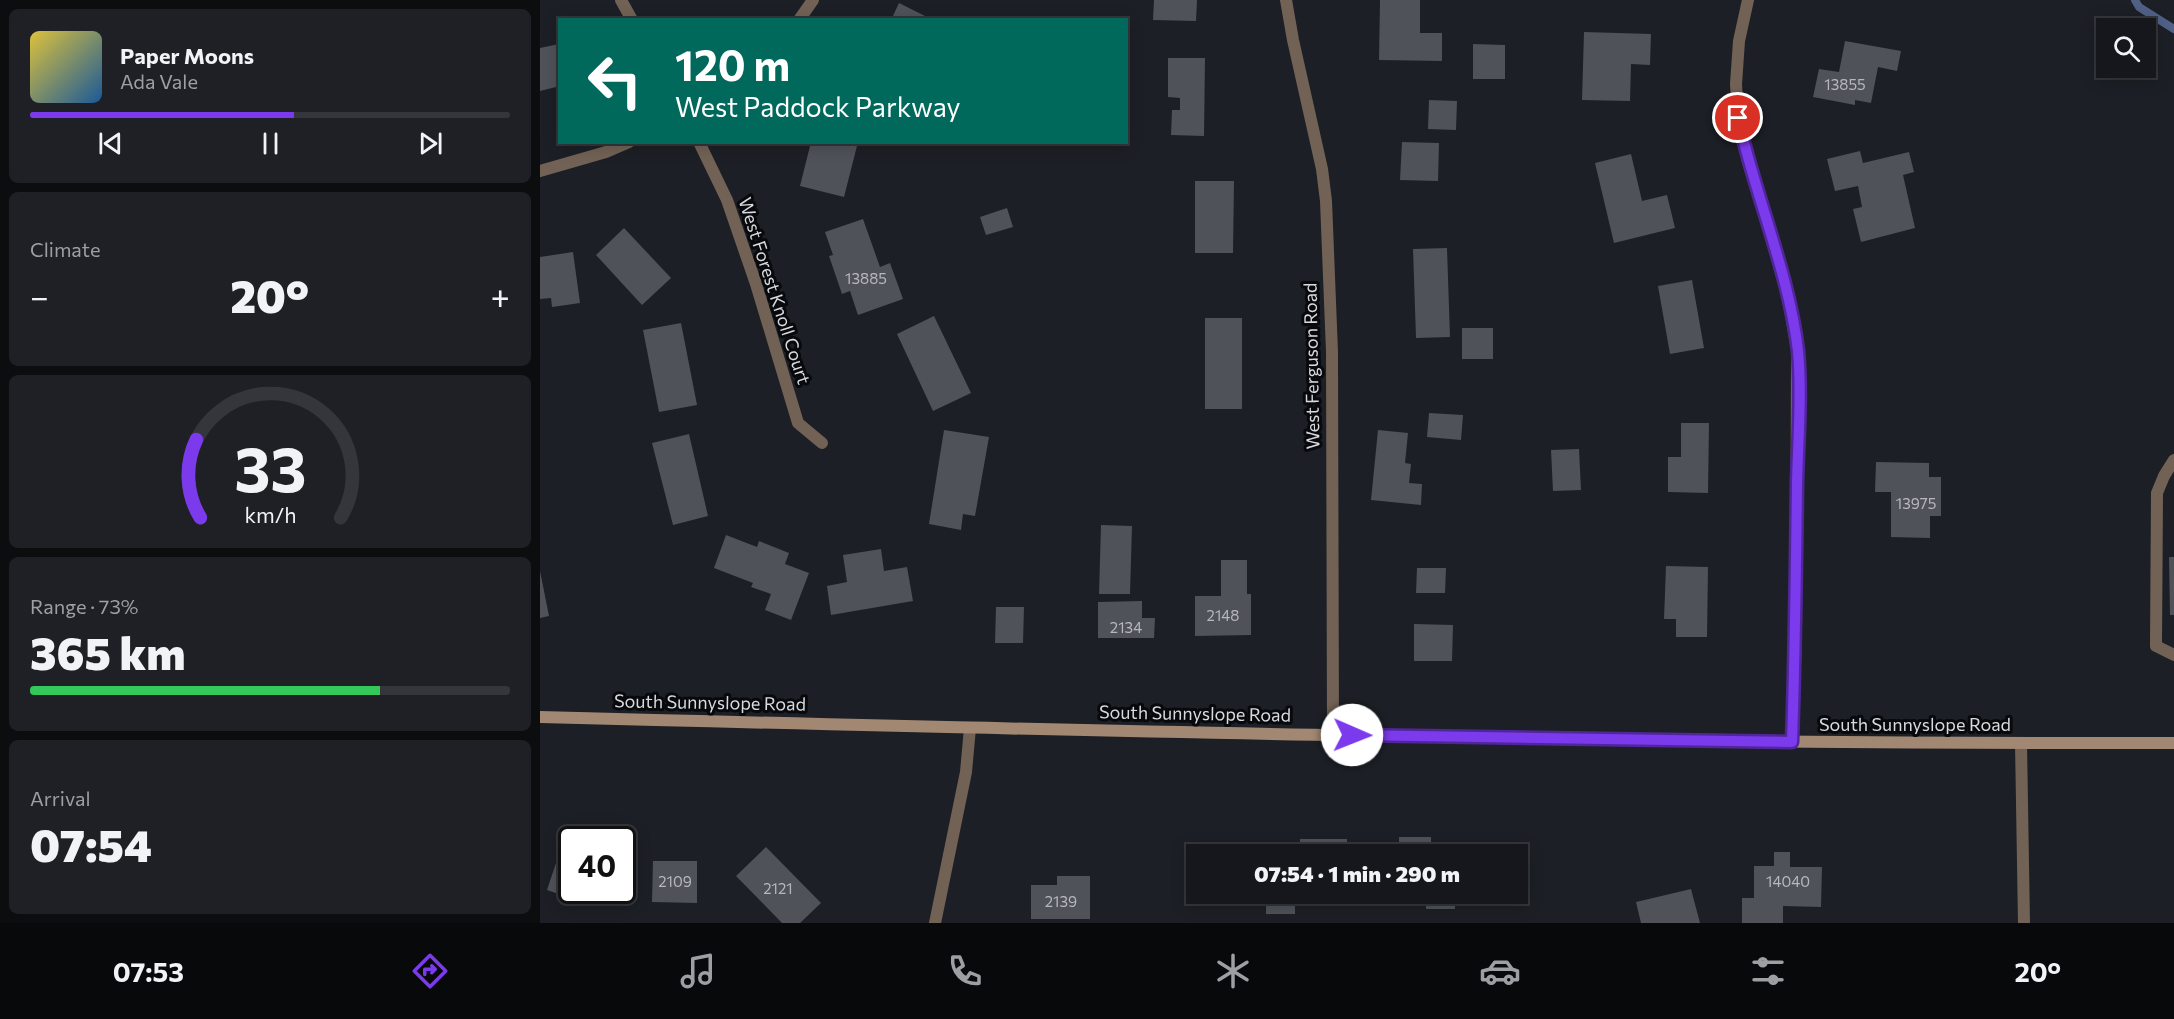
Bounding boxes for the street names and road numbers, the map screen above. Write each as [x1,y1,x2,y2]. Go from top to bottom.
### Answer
street label: West Forest Knoll Court [734,195,816,387]
street label: West Ferguson Road [1299,282,1323,450]
street label: South Sunnyslope Road [614,689,806,715]
street label: South Sunnyslope Road [1099,700,1291,726]
street label: South Sunnyslope Road [1819,713,2011,735]

